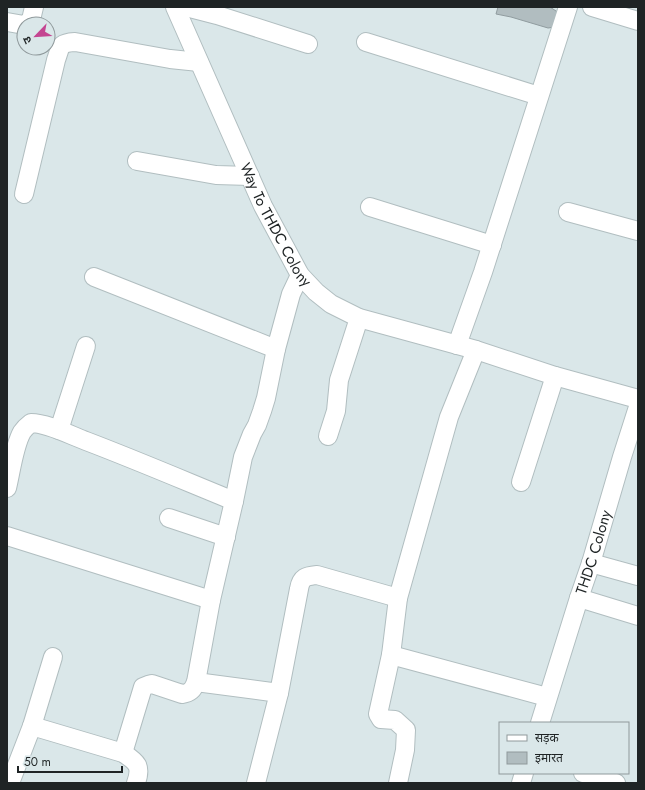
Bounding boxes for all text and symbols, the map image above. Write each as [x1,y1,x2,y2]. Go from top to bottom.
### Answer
north arrow [16,16,56,56]
text: उ [18,33,36,47]
street label: Way To THDC Colony [234,159,317,292]
street label: THDC Colony [570,507,617,597]
legend [499,722,629,774]
text: सड़क [535,729,560,747]
scale bar [18,748,122,774]
text: इमारत [535,749,564,767]
text: 50 m [24,753,51,771]

